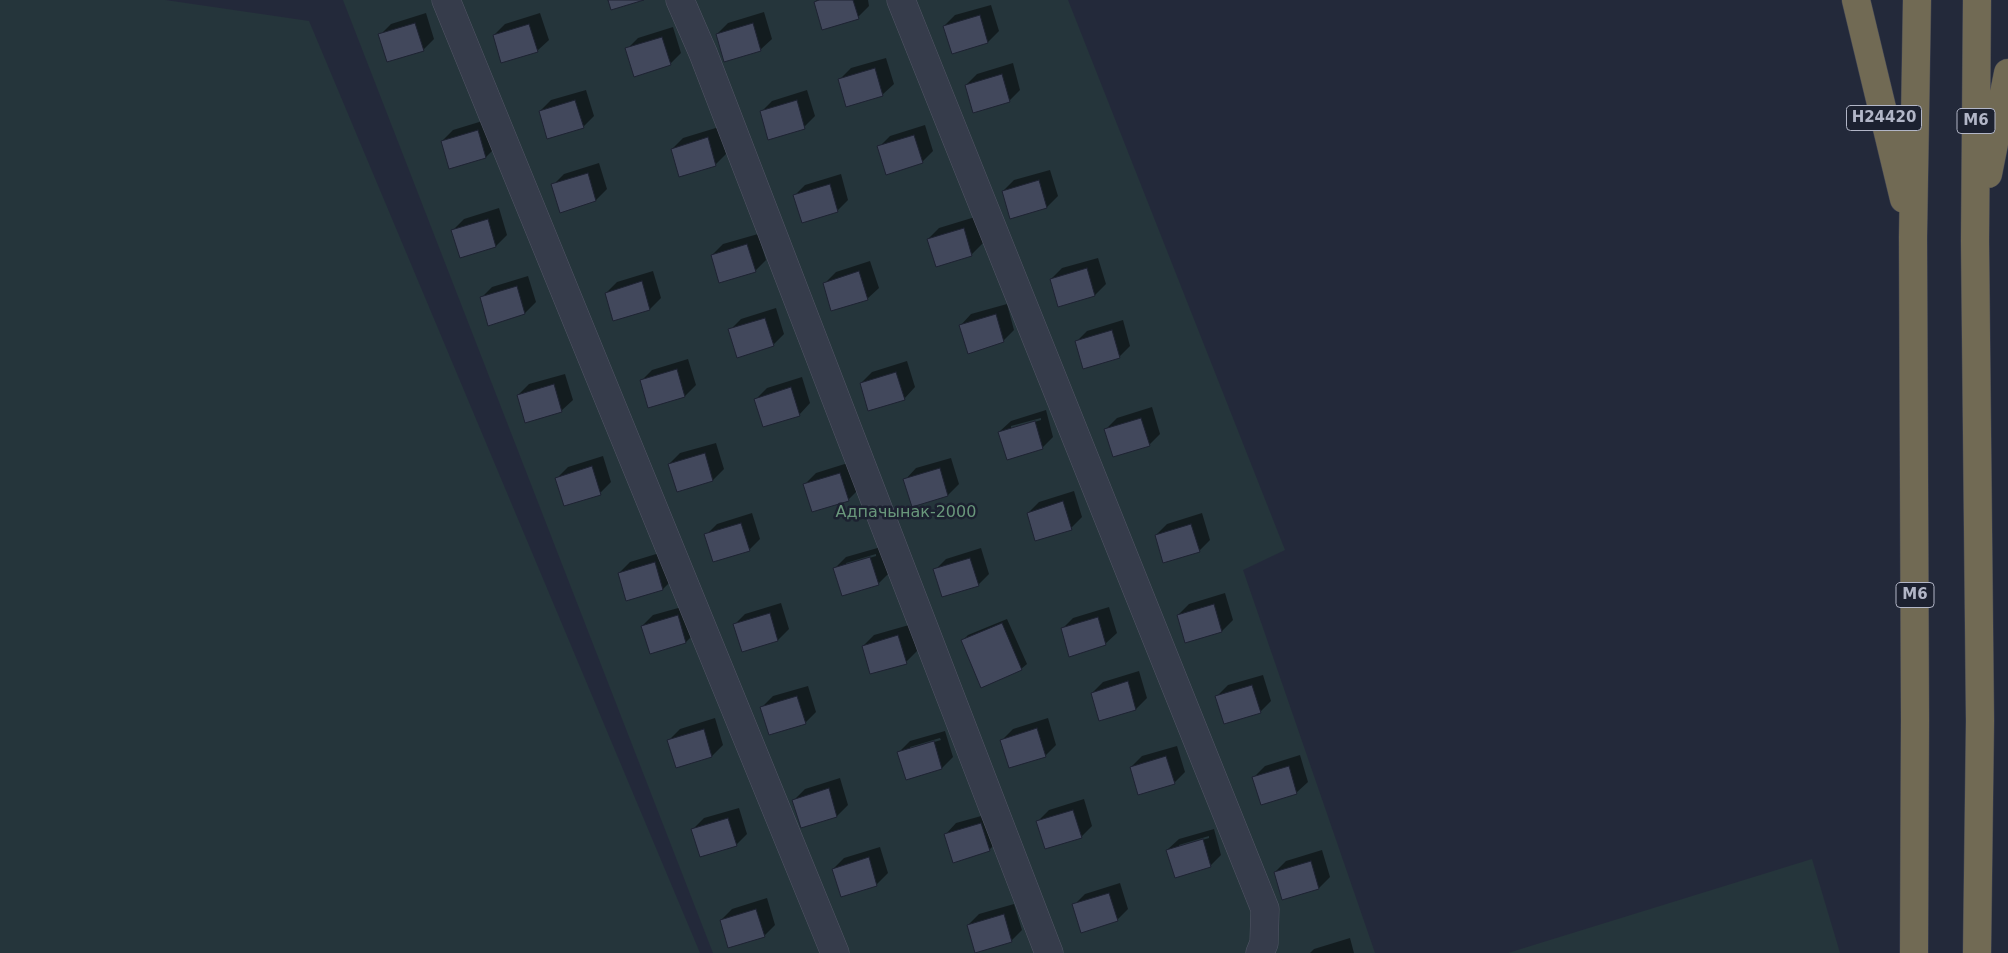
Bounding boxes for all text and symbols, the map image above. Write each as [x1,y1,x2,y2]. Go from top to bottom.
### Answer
road number: Н24420 [1846,106,1922,130]
road number: М6 [1957,108,1995,134]
park label: Адпачынак-2000 [836,503,976,523]
road number: М6 [1896,582,1934,608]

